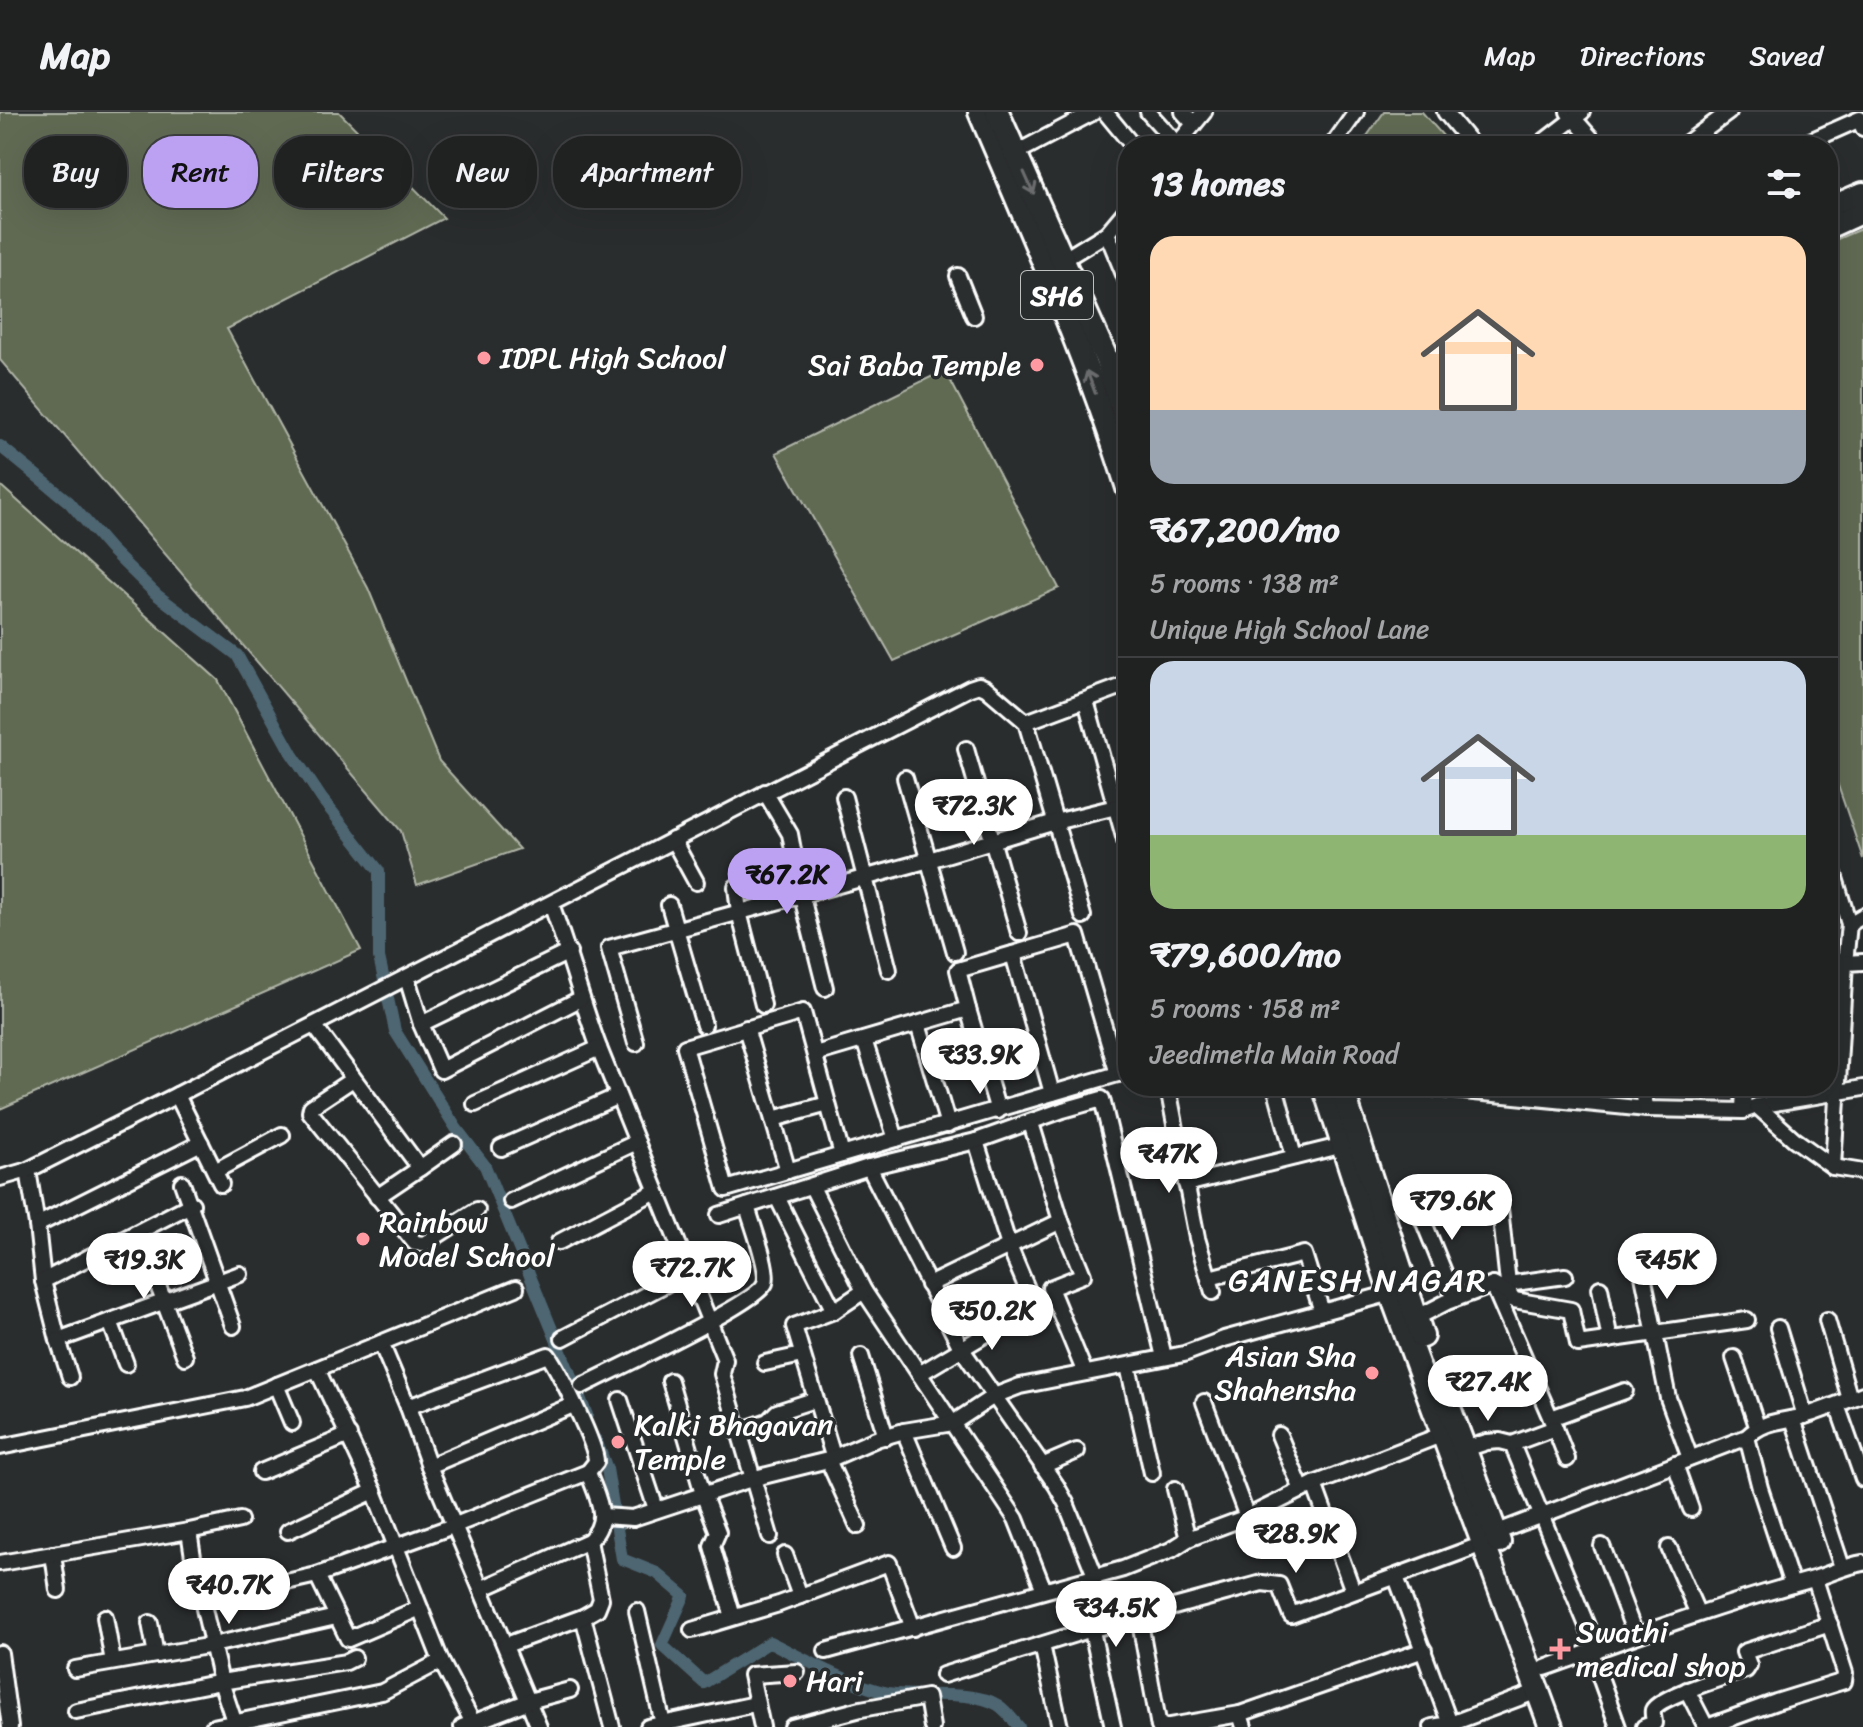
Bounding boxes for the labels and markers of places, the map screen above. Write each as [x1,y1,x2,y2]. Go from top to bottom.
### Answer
place label: IDPL High School [499,331,727,385]
place label: Sai Baba Temple [808,338,1021,392]
marker: IDPL High School [475,349,493,367]
marker: Sai Baba Temple [1028,356,1046,374]
pin: ₹72.3K [909,779,1039,847]
pin: ₹67.2K [722,848,852,916]
pin: ₹33.9K [915,1028,1045,1096]
pin: ₹47K [1122,1127,1216,1195]
pin: ₹79.6K [1387,1174,1517,1242]
place label: Rainbow Model School [379,1195,556,1283]
marker: Rainbow Model School [354,1230,372,1248]
pin: ₹19.3K [79,1233,209,1301]
pin: ₹45K [1620,1233,1714,1301]
pin: ₹72.7K [627,1241,757,1309]
pin: ₹50.2K [927,1284,1057,1352]
place label: Asian Sha Shahensha [1214,1329,1356,1417]
pin: ₹27.4K [1423,1355,1553,1423]
marker: Asian Sha Shahensha [1363,1364,1381,1382]
place label: Kalki Bhagavan Temple [634,1398,833,1486]
marker: Kalki Bhagavan Temple [609,1433,627,1451]
pin: ₹28.9K [1231,1507,1361,1575]
pin: ₹40.7K [164,1558,294,1626]
pin: ₹34.5K [1051,1581,1181,1649]
place label: Swathi medical shop [1576,1605,1746,1693]
marker: Swathi medical shop [1551,1640,1569,1658]
place label: Hari [806,1654,865,1708]
marker: Hari [781,1672,799,1690]

